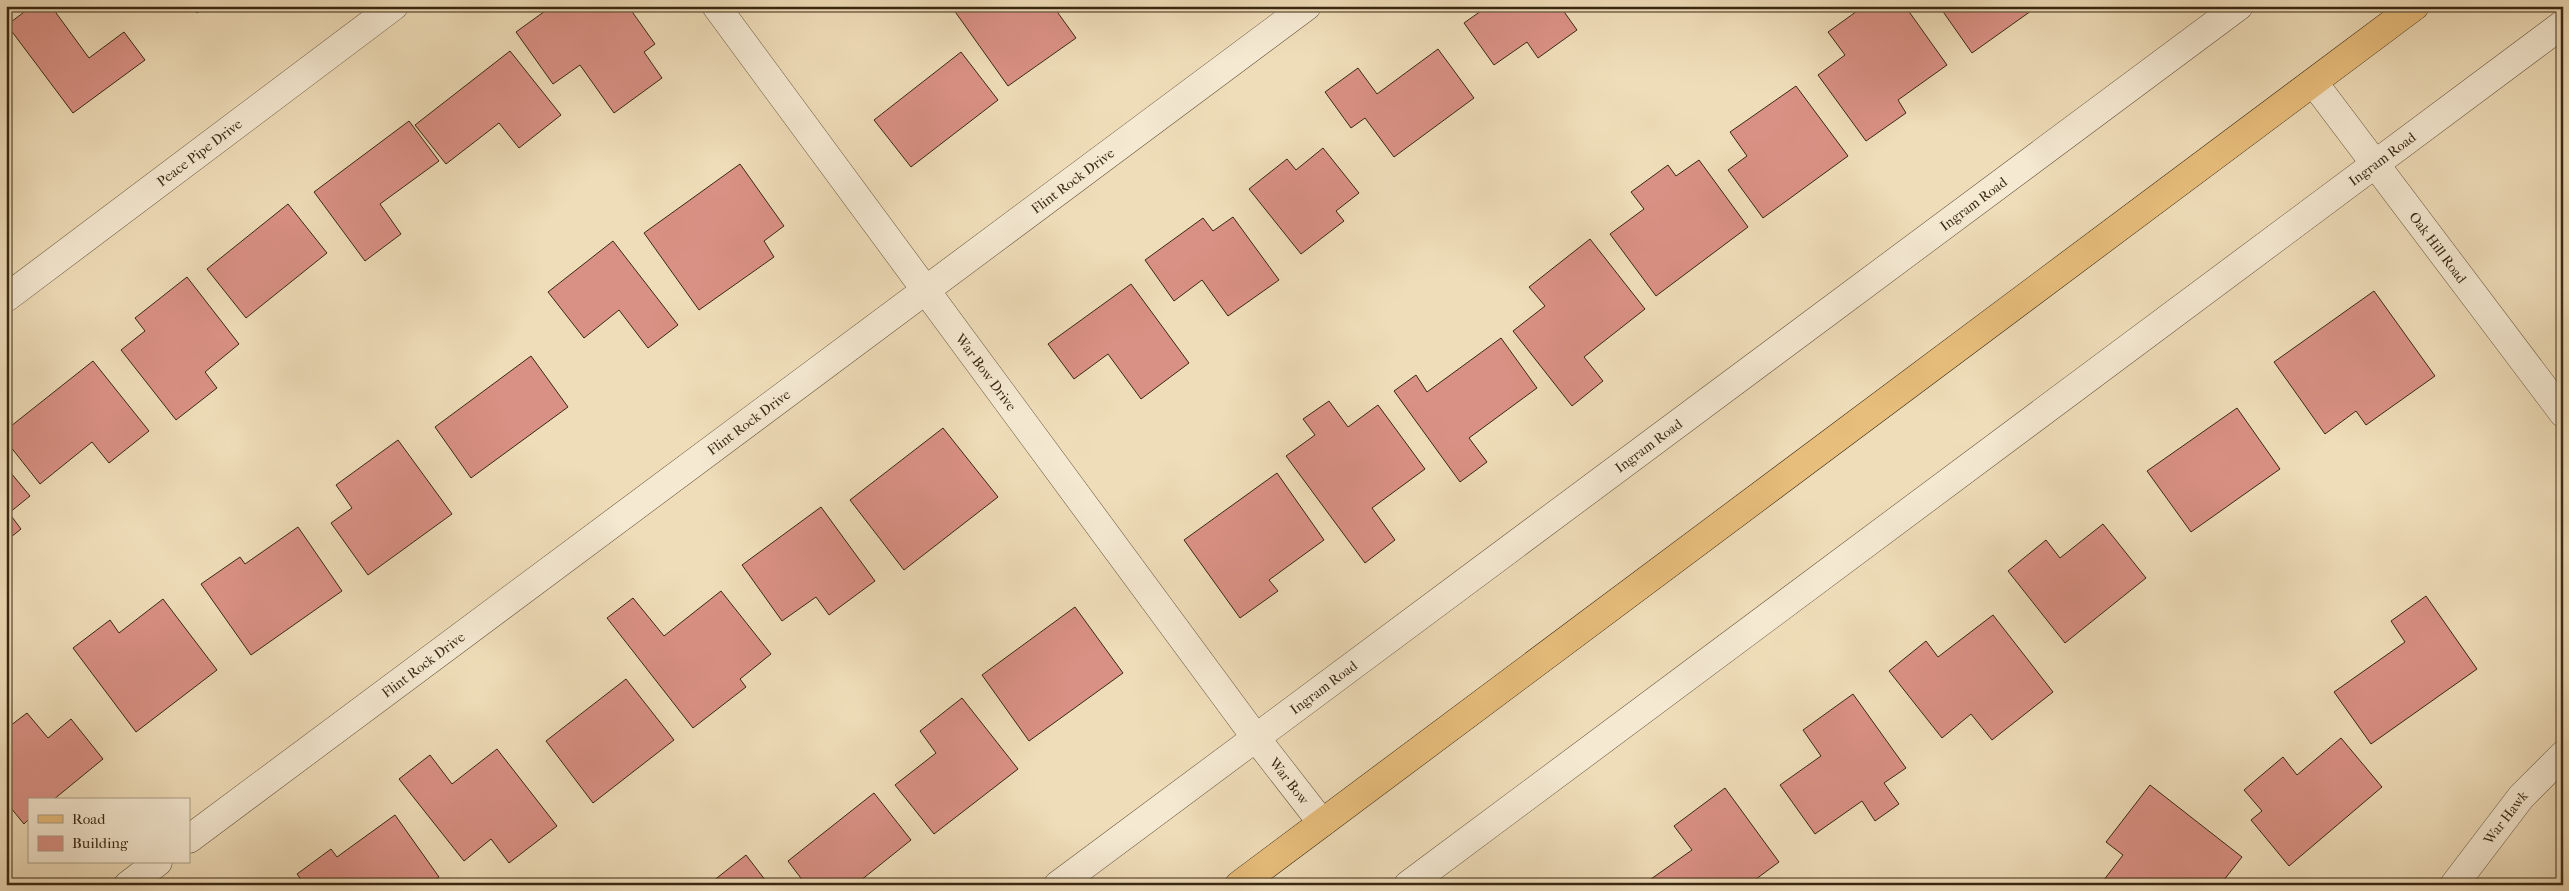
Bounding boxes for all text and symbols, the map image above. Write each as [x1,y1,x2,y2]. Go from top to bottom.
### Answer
street label: Peace Pipe Drive [153,115,245,190]
street label: Ingram Road [2345,128,2419,189]
street label: Flint Rock Drive [1028,144,1118,217]
street label: Ingram Road [1936,173,2011,234]
street label: Oak Hill Road [2406,208,2471,287]
street label: War Bow Drive [951,329,1020,414]
street label: Flint Rock Drive [704,385,794,458]
street label: Ingram Road [1611,415,1686,476]
street label: Flint Rock Drive [378,628,468,701]
street label: Ingram Road [1287,657,1361,718]
street label: War Bow [1265,753,1313,808]
street label: War Hawk [2479,786,2532,848]
legend [28,798,190,864]
text: Road [72,810,106,828]
text: Building [72,834,129,852]

